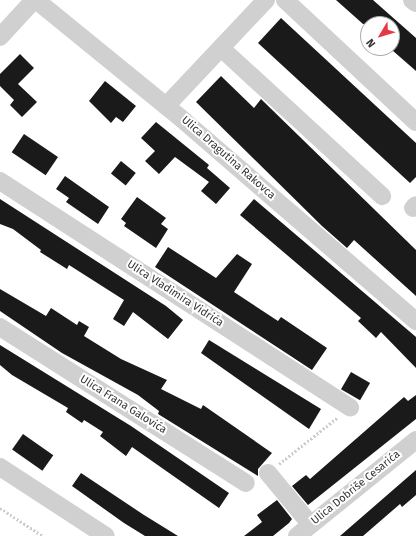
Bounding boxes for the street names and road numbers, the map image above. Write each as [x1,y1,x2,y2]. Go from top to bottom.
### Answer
street label: Ulica Dragutina Rakovca [178,114,278,202]
street label: Ulica Vladimira Vidrića [124,258,226,330]
street label: Ulica Frana Galovića [77,373,169,437]
street label: Ulica Dobriše Cesarića [309,448,403,528]

